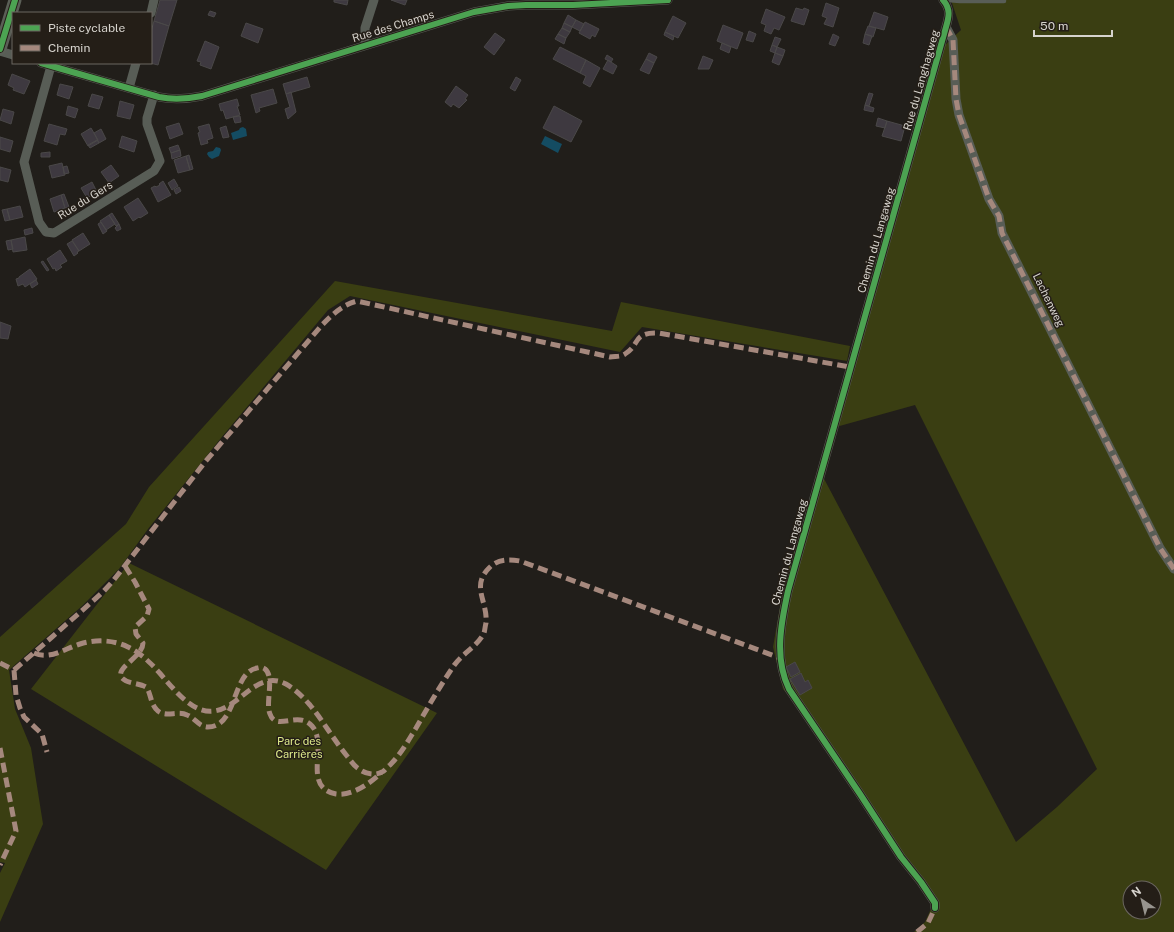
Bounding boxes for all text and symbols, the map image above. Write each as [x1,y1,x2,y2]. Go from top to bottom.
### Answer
street label: Rue des Champs [351,8,436,44]
legend [12,12,152,64]
scale bar [1034,12,1112,38]
text: 50 m [1040,19,1068,33]
text: Piste cyclable [48,21,125,35]
street label: Rue du Langhagweg [901,28,941,132]
text: Chemin [48,41,90,55]
street label: Rue du Gers [55,178,115,222]
street label: Chemin du Langawag [855,186,897,294]
street label: Lachenweg [1031,271,1067,329]
street label: Chemin du Langawag [769,497,809,606]
park label: Parc des Carrières [275,735,323,760]
north arrow [1122,880,1162,920]
text: N [1129,884,1143,899]

